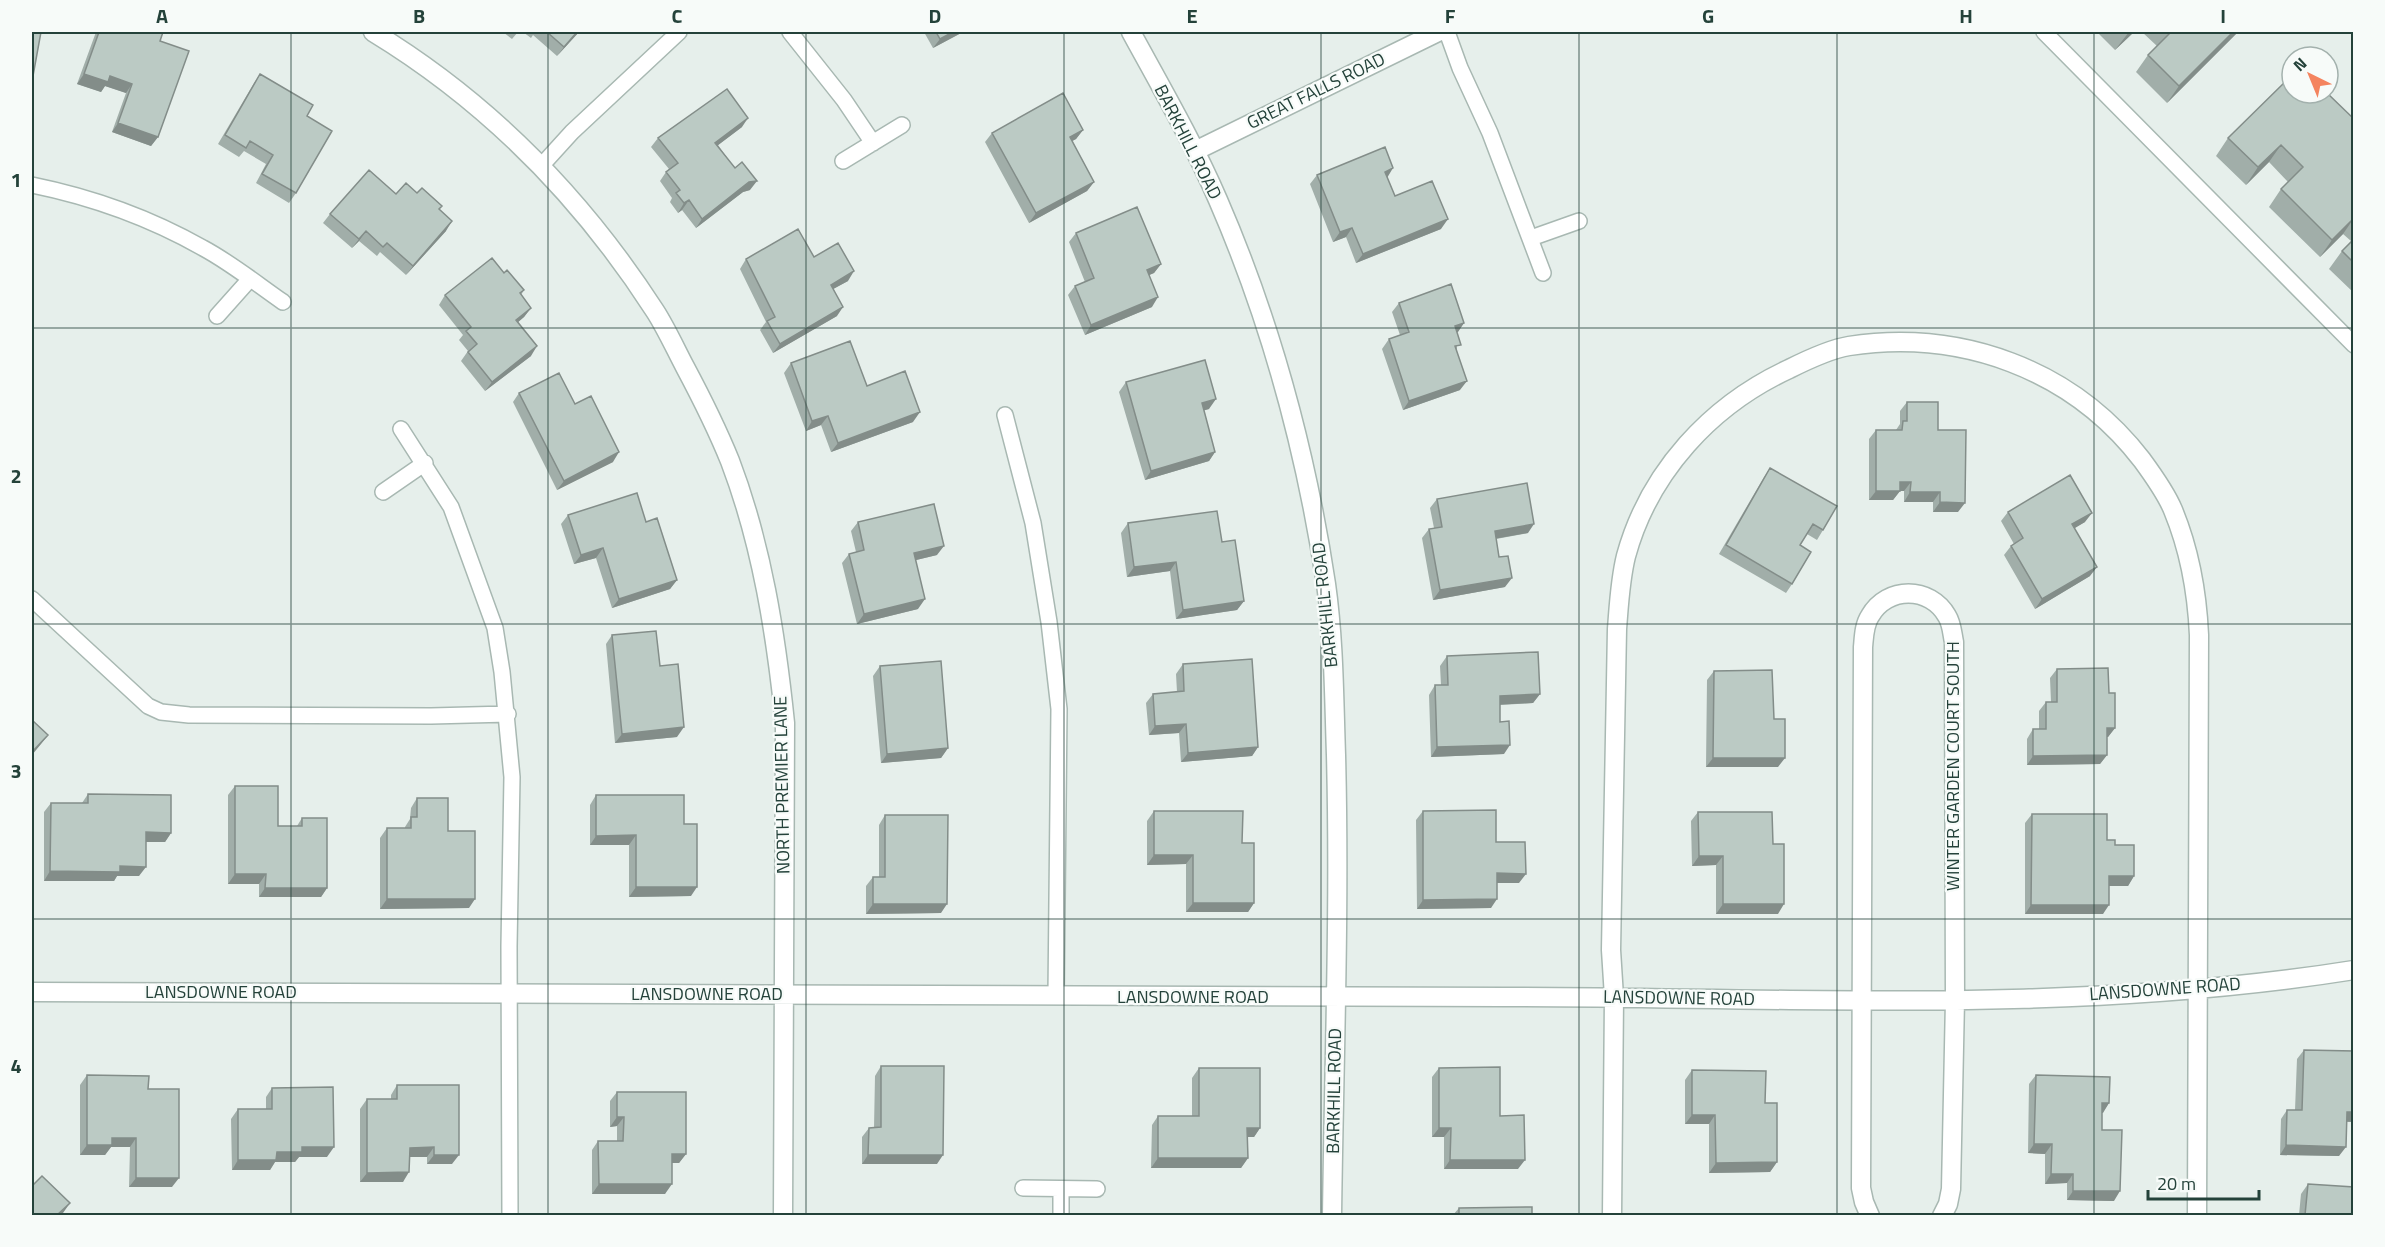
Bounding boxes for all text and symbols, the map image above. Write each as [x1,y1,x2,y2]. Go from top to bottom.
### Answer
text: A [156,0,168,31]
text: B [413,0,425,31]
text: C [672,0,683,31]
text: D [929,0,941,31]
text: E [1186,0,1198,31]
text: F [1445,0,1456,31]
text: G [1702,0,1714,31]
text: H [1959,0,1973,31]
text: I [2220,0,2226,31]
street label: GREAT FALLS ROAD [1242,45,1390,136]
north arrow [2280,45,2340,105]
text: N [2288,51,2312,77]
street label: BARKHILL ROAD [1148,80,1229,204]
text: 1 [10,164,22,195]
text: 2 [10,460,22,491]
street label: BARKHILL ROAD [1304,541,1345,669]
street label: WINTER GARDEN COURT SOUTH [1939,641,1966,891]
street label: NORTH PREMIER LANE [766,696,797,874]
text: 3 [10,755,22,786]
street label: LANSDOWNE ROAD [2088,970,2242,1007]
street label: LANSDOWNE ROAD [145,978,297,1005]
street label: LANSDOWNE ROAD [631,980,783,1007]
street label: LANSDOWNE ROAD [1117,983,1269,1010]
street label: LANSDOWNE ROAD [1603,983,1755,1012]
street label: BARKHILL ROAD [1319,1028,1348,1154]
text: 4 [10,1050,22,1081]
scale bar [2148,1163,2259,1201]
text: 20 m [2157,1170,2196,1197]

